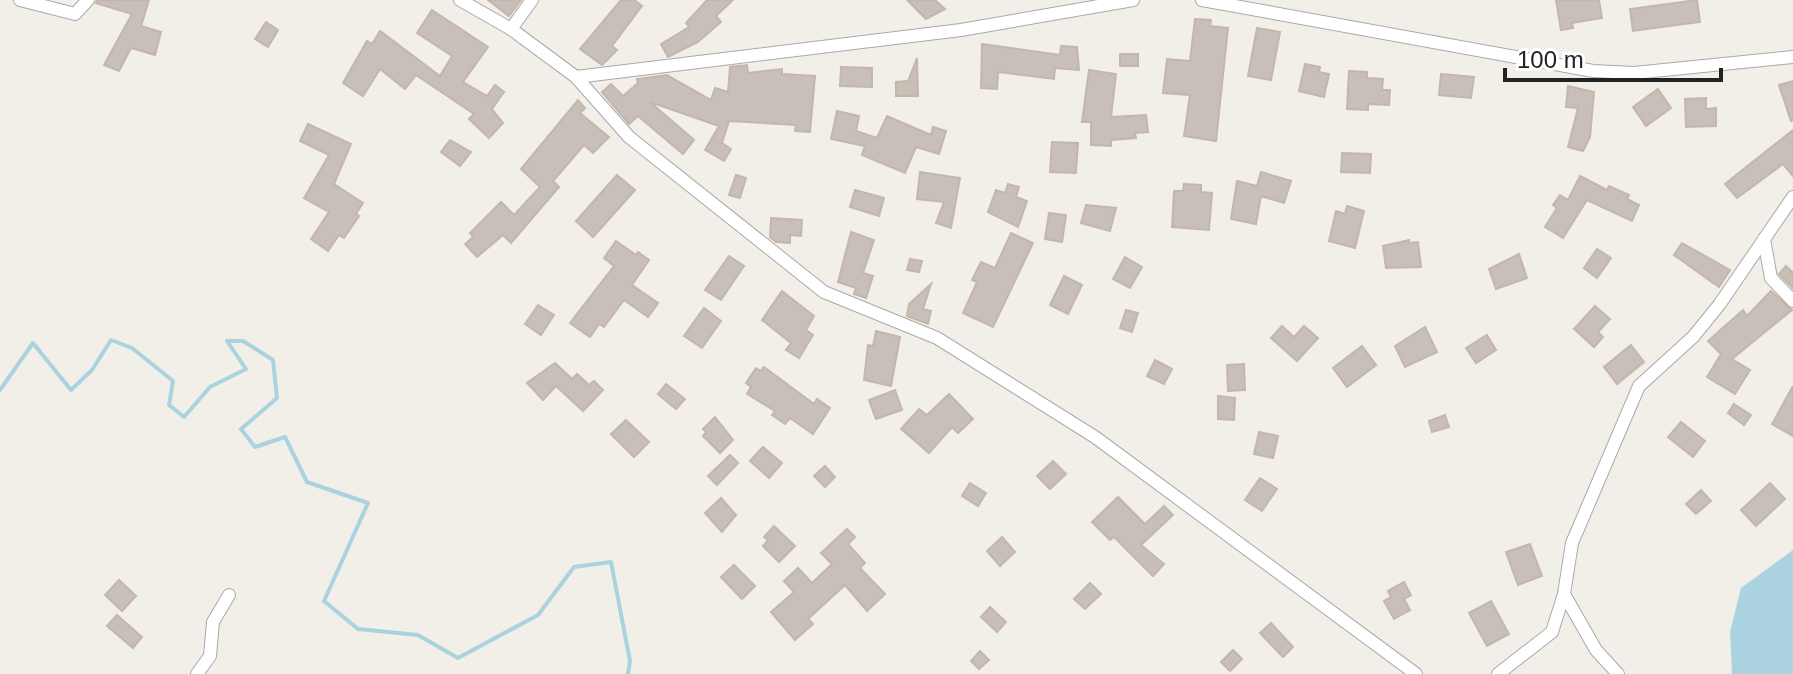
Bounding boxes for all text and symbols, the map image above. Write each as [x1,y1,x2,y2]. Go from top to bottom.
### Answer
scale bar [1505,32,1721,82]
text: 100 m [1517,46,1584,73]

